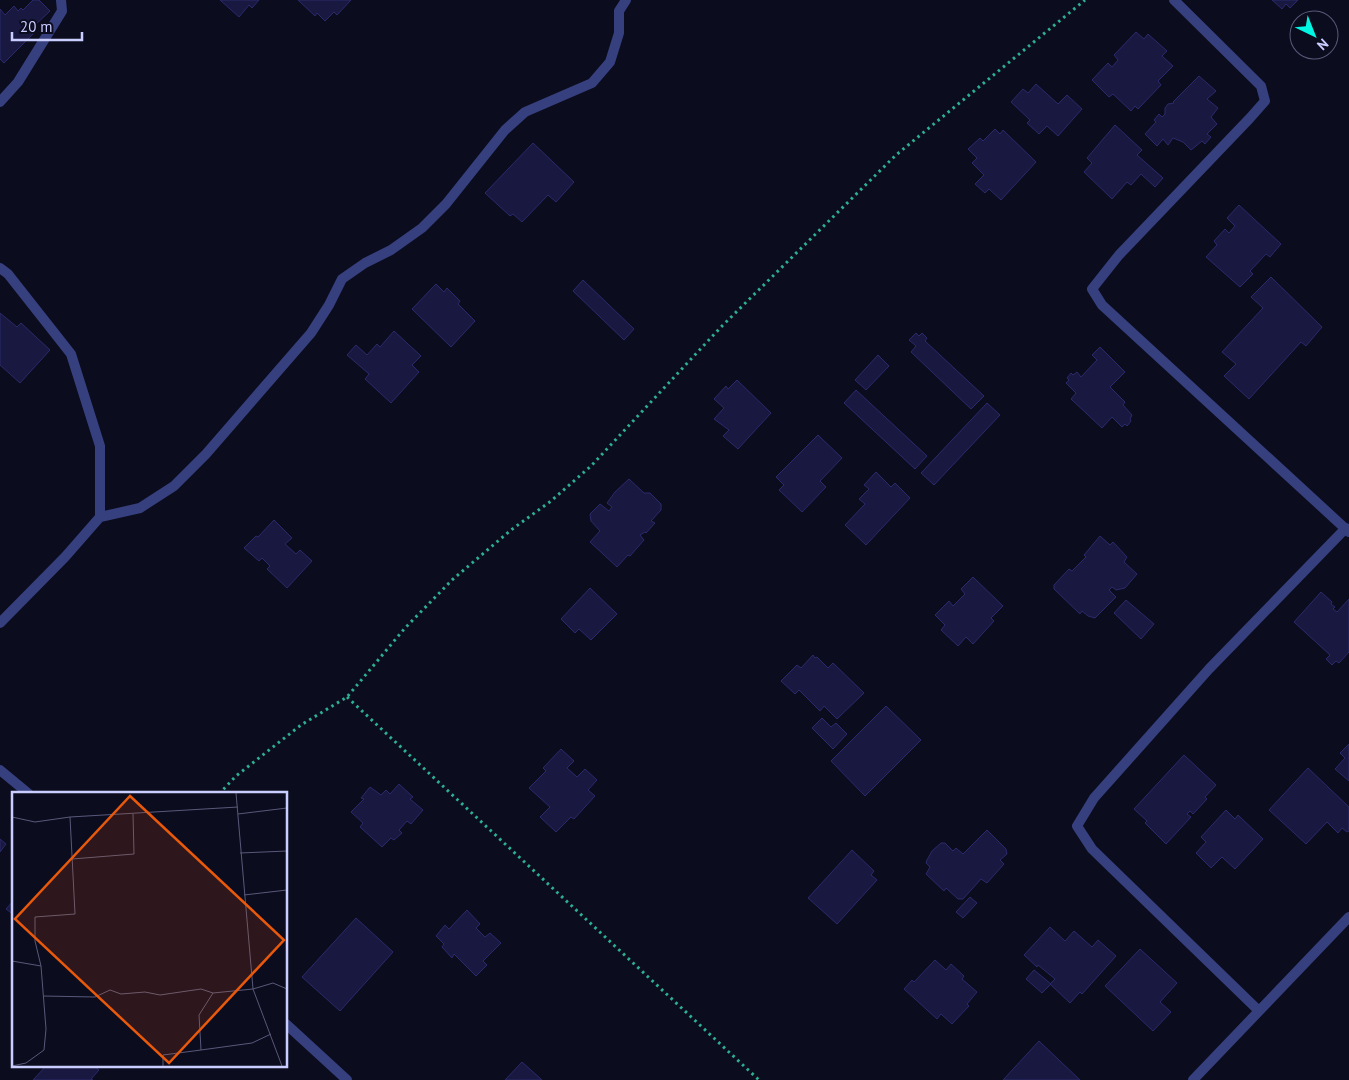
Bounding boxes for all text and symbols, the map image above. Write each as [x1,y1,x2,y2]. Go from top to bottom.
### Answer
scale bar [12,10,82,42]
north arrow [1289,10,1339,60]
text: 20 m [20,17,53,36]
text: N [1313,35,1332,54]
inset map [12,792,288,1068]

